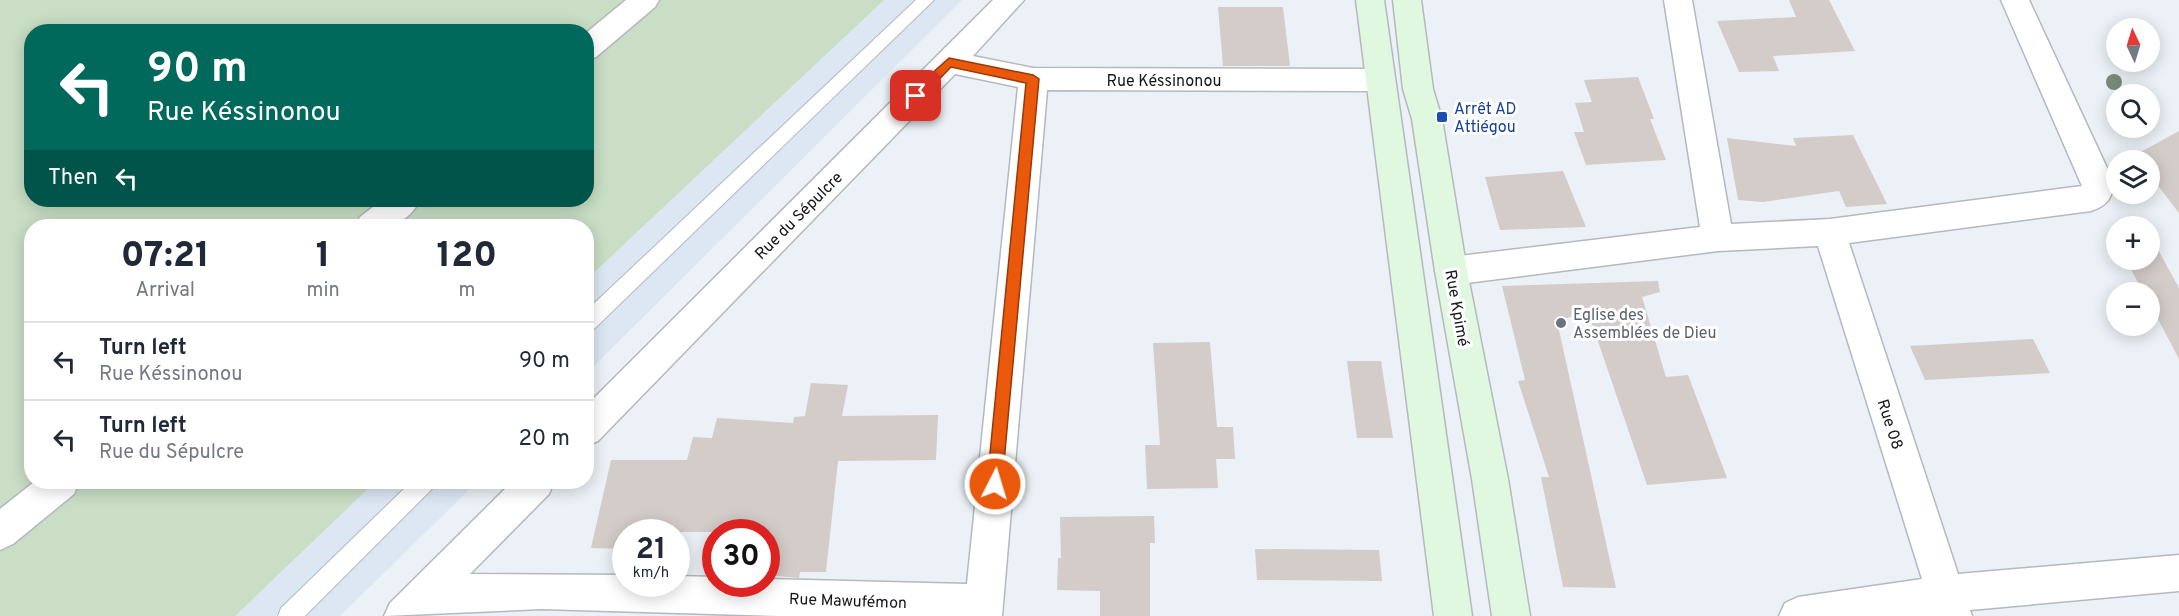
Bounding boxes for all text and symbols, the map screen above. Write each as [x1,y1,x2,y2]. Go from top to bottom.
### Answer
north arrow [2106,18,2160,72]
map controls [2106,18,2160,336]
text: 90 m [147,44,248,97]
icon: left [48,48,126,126]
pin [890,70,941,121]
street label: Rue Késsinonou [1107,72,1221,92]
icon: arrive [899,79,932,112]
button: search [2106,84,2160,138]
text: Rue Késsinonou [147,96,341,130]
place label: Arrêt AD Attiégou [1454,100,1516,138]
marker: Arrêt AD Attiégou [1435,110,1449,124]
button: layers [2106,150,2160,204]
icon: left [110,162,143,195]
text: Then [48,165,98,192]
street label: Rue du Sépulcre [751,168,848,265]
button: + [2106,216,2160,270]
text: 07:21 [121,234,210,280]
text: 1 [316,234,331,280]
text: 120 [437,234,497,280]
street label: Rue Kpimé [1439,268,1473,348]
text: Arrival [135,278,195,304]
text: min [307,278,340,304]
text: m [458,278,475,304]
button: − [2106,282,2160,336]
place label: Eglise des Assemblées de Dieu [1573,306,1716,344]
marker: Eglise des Assemblées de Dieu [1554,316,1568,330]
text: Turn left [99,335,187,362]
icon: left [48,345,81,378]
text: 90 m [519,348,570,375]
text: Rue Késsinonou [99,362,243,388]
street label: Rue 08 [1872,397,1907,452]
text: Turn left [99,413,187,440]
icon: left [48,423,81,456]
text: 20 m [519,426,570,453]
text: Rue du Sépulcre [99,440,244,466]
position arrow [963,452,1027,516]
speed limit sign: 30 [702,519,780,597]
text: 21 [636,532,666,569]
text: km/h [633,564,669,583]
street label: Rue Mawufémon [789,590,907,614]

